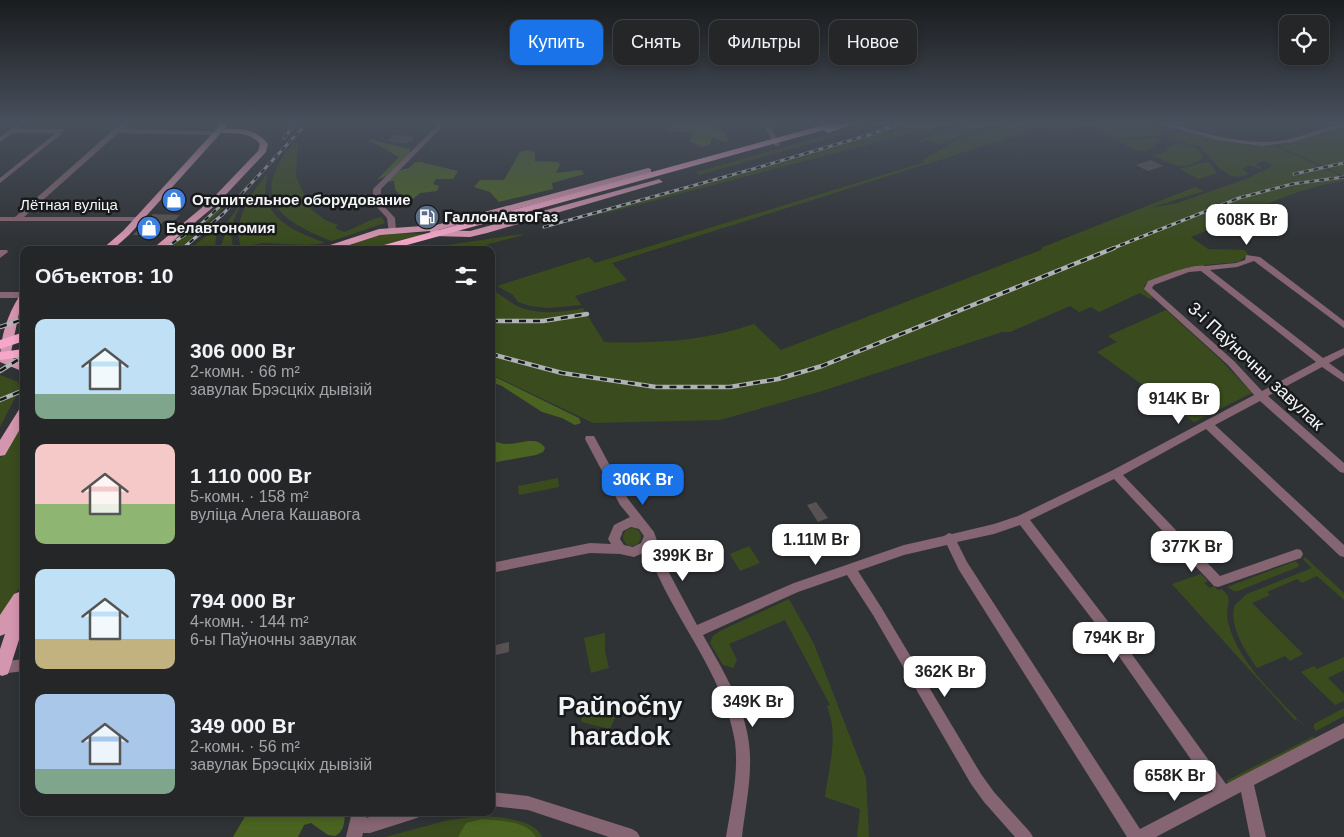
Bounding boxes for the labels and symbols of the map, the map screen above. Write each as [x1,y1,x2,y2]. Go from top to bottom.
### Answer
shop icon: Отопительное оборудование [161,187,187,213]
place label: Отопительное оборудование [192,191,411,208]
street label: Лётная вуліца [20,196,119,213]
fuel station icon: ГаллонАвтоГаз [414,204,440,230]
pin: 608K Br [1201,204,1293,246]
place label: ГаллонАвтоГаз [444,208,558,225]
shop icon: Белавтономия [136,215,162,241]
place label: Белавтономия [166,219,275,236]
street label: 3-і Паўночны завулак [1184,298,1328,434]
pin: 914K Br [1133,382,1225,425]
pin: 306K Br [597,464,689,506]
pin: 1.11M Br [764,524,868,566]
pin: 377K Br [1146,530,1238,573]
pin: 399K Br [637,540,729,582]
pin: 794K Br [1068,622,1160,664]
pin: 362K Br [899,656,991,698]
pin: 349K Br [707,686,799,728]
district label: Paŭnočny haradok [558,691,683,751]
pin: 658K Br [1129,760,1221,802]

